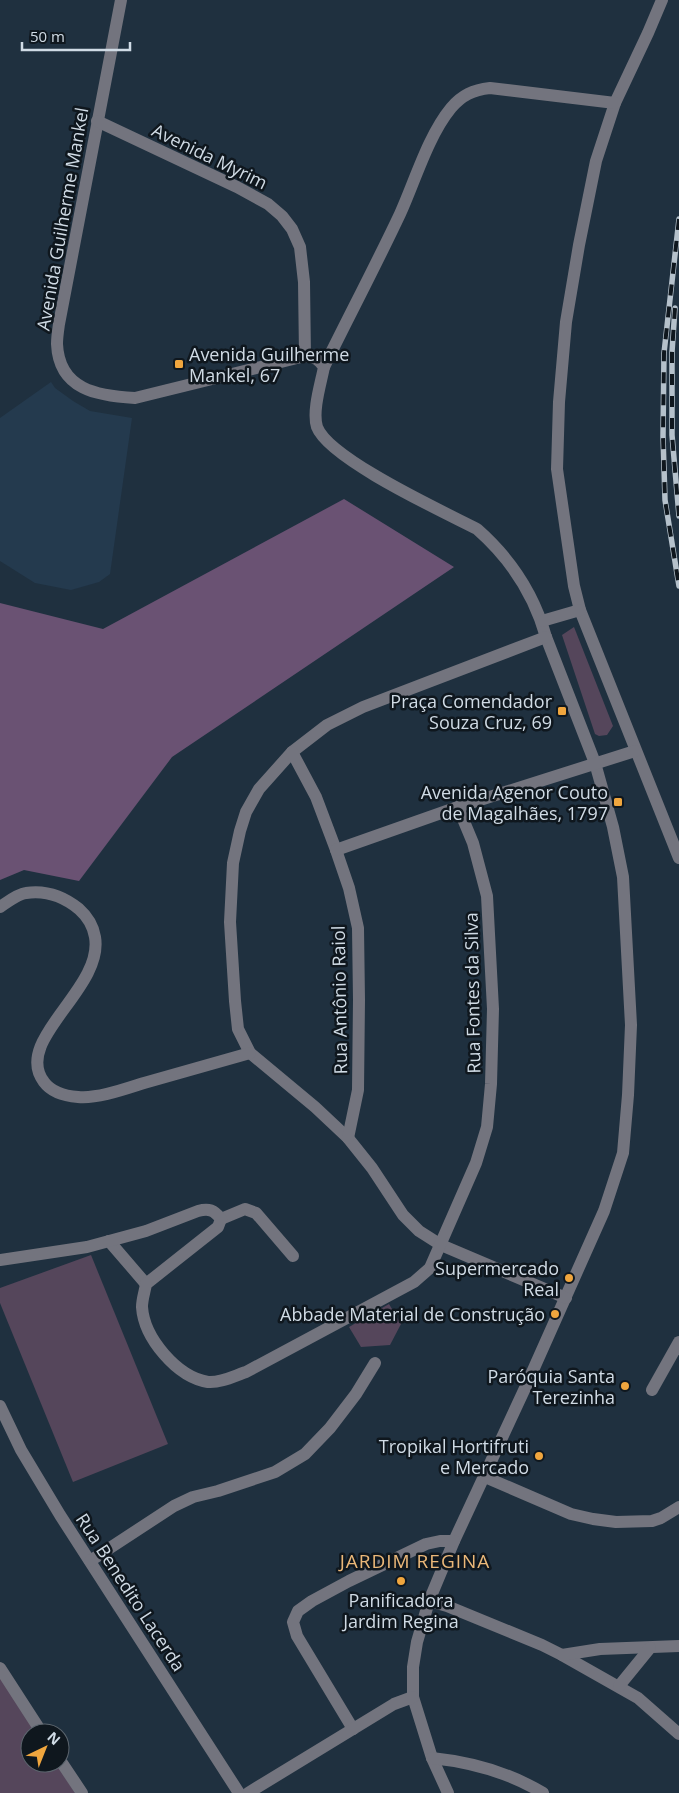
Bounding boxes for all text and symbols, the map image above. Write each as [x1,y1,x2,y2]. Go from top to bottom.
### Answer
scale bar [22,20,130,52]
text: 50 m [30,26,65,46]
street label: Avenida Guilherme Mankel [31,106,93,332]
street label: Avenida Myrim [148,118,272,194]
place label: Avenida Guilherme Mankel, 67 [189,342,349,387]
marker: Avenida Guilherme Mankel, 67 [173,358,185,370]
place label: Praça Comendador Souza Cruz, 69 [390,689,553,734]
marker: Praça Comendador Souza Cruz, 69 [556,705,568,717]
place label: Avenida Agenor Couto de Magalhães, 1797 [421,780,608,825]
marker: Avenida Agenor Couto de Magalhães, 1797 [612,796,624,808]
street label: Rua Fontes da Silva [459,912,485,1074]
street label: Rua Antônio Raiol [326,925,352,1075]
place label: Supermercado Real [435,1256,559,1301]
marker: Supermercado Real [563,1272,575,1284]
place label: Abbade Material de Construção [280,1302,545,1326]
marker: Abbade Material de Construção [549,1308,561,1320]
place label: Paróquia Santa Terezinha [487,1364,615,1409]
marker: Paróquia Santa Terezinha [619,1380,631,1392]
place label: Tropikal Hortifruti e Mercado [379,1434,529,1479]
marker: Tropikal Hortifruti e Mercado [533,1450,545,1462]
street label: Rua Benedito Lacerda [71,1508,191,1676]
district label: JARDIM REGINA [338,1548,490,1574]
marker: Panificadora Jardim Regina [395,1575,407,1587]
place label: Panificadora Jardim Regina [341,1588,459,1633]
north arrow [20,1723,70,1773]
text: N [44,1727,65,1749]

